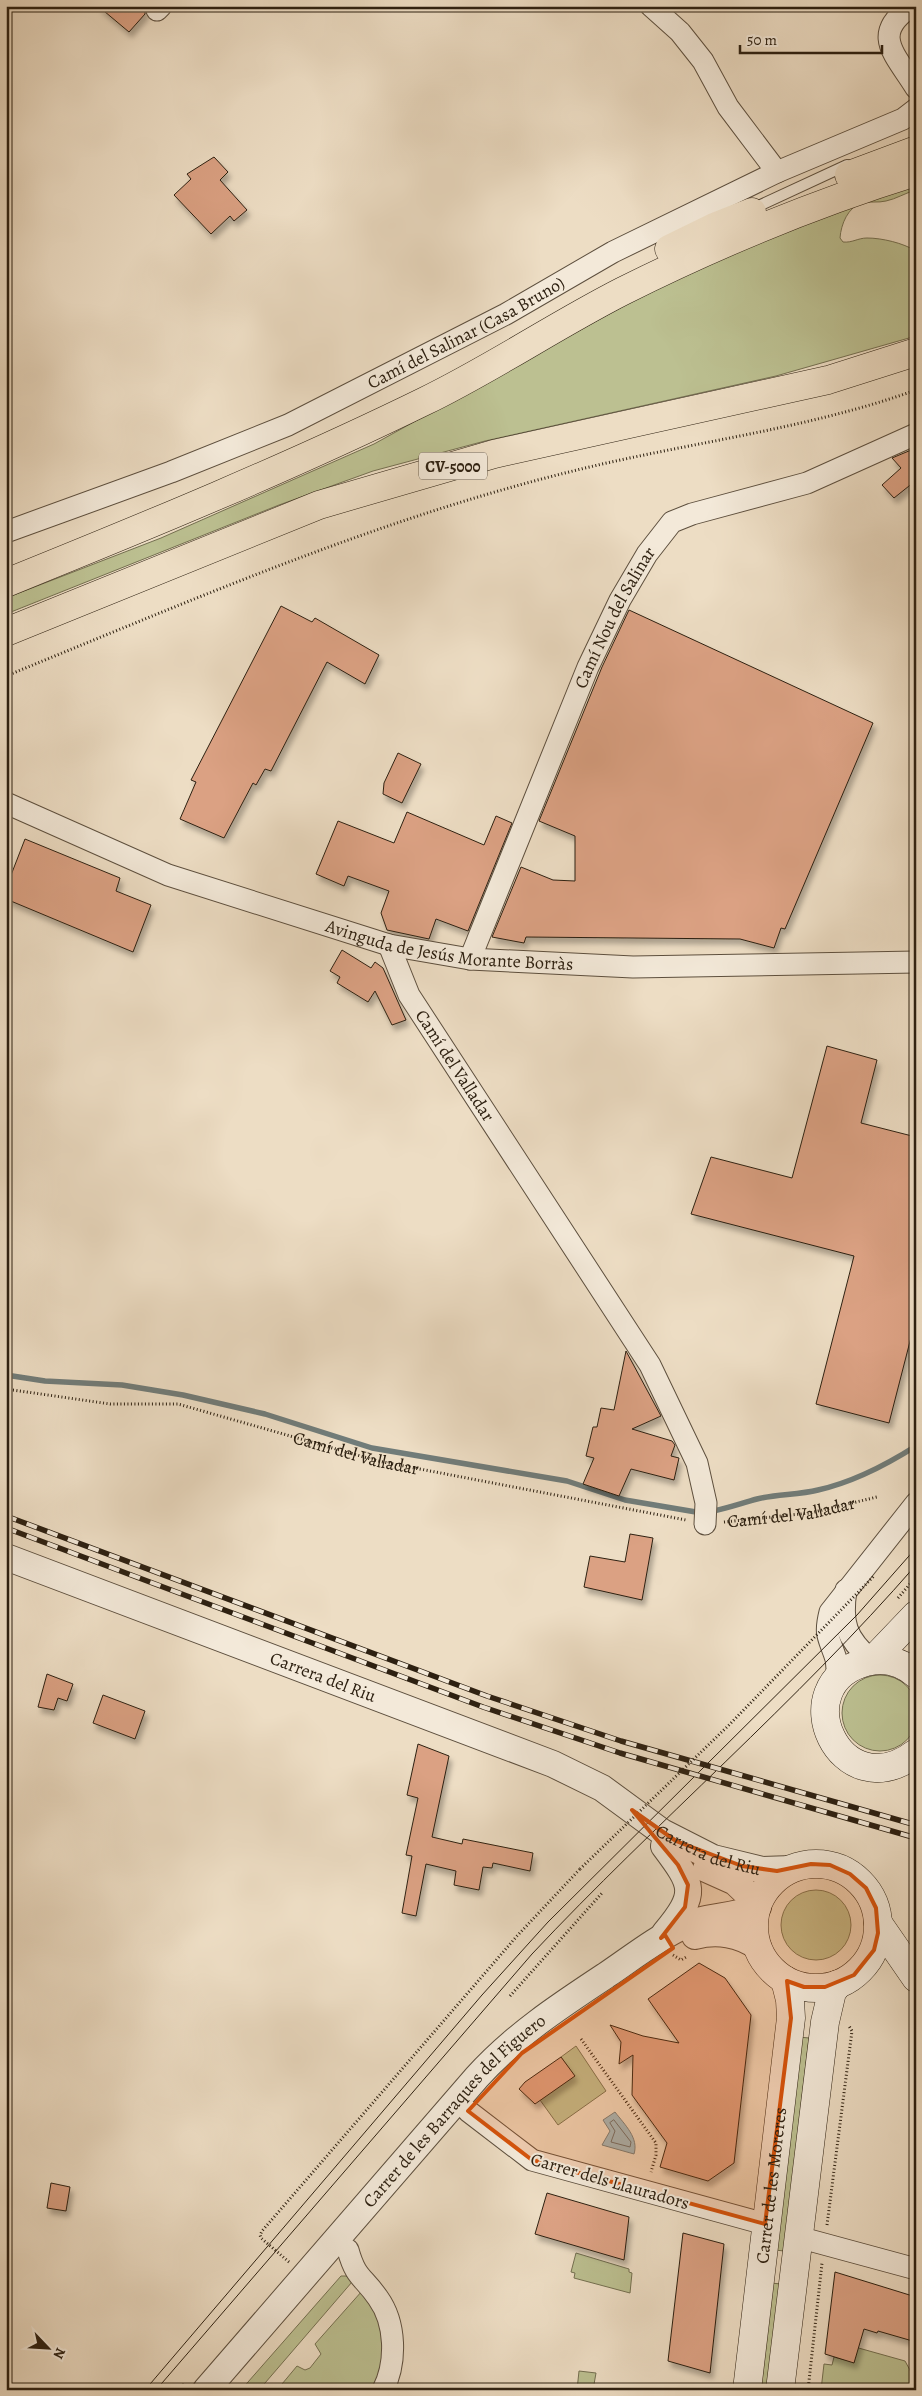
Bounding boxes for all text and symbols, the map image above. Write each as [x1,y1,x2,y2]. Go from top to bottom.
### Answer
scale bar [740,22,882,54]
text: 50 m [747,30,777,50]
street label: Camí del Salinar (Casa Bruno) [363,271,569,395]
road number: CV-5000 [419,452,487,480]
street label: Camí Nou del Salinar [569,541,661,692]
street label: Avinguda de Jesús Morante Borràs [322,913,574,976]
street label: Camí del Valladar [410,1005,500,1126]
street label: Camí del Valladar [290,1425,421,1481]
street label: Camí del Valladar [726,1491,858,1534]
street label: Carrera del Riu [267,1646,380,1708]
street label: Carrera del Riu [652,1819,763,1881]
street label: Carrer de les Barraques del Figuero [357,2009,551,2213]
street label: Carrer de les Moreres [750,2106,792,2265]
street label: Carrer dels Llauradors [528,2147,692,2215]
north arrow [22,2324,72,2374]
text: N [49,2345,70,2362]

